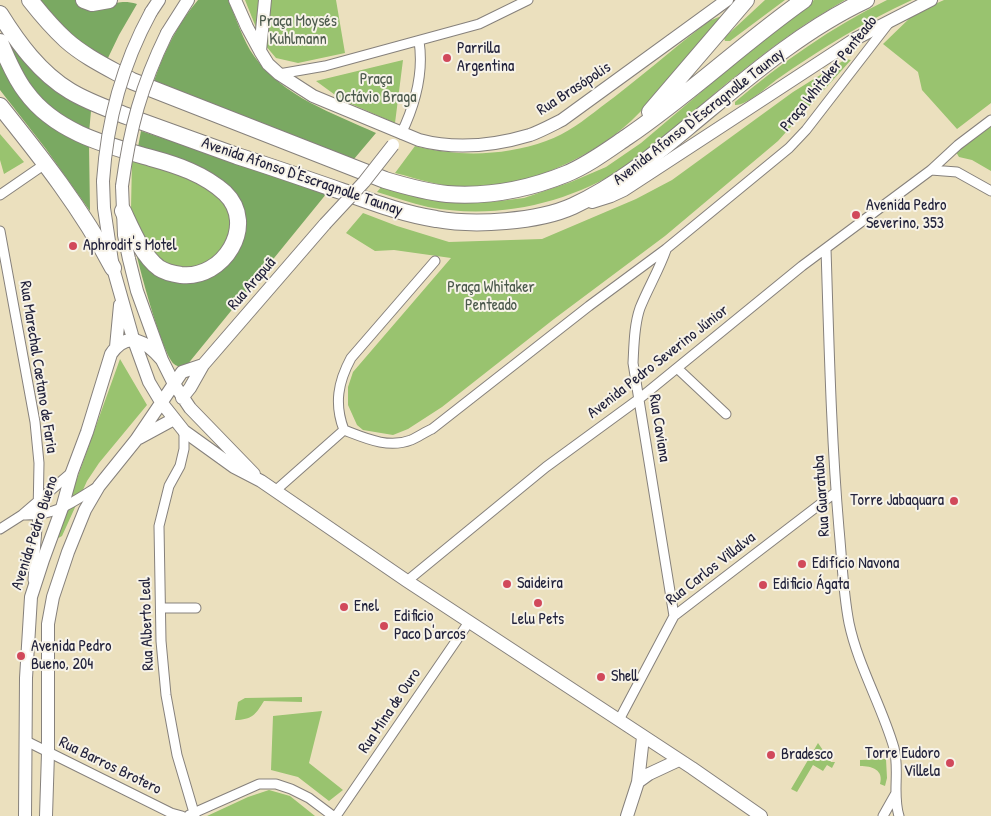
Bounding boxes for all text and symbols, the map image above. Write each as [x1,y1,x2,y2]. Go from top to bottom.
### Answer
park label: Praça Moysés Kuhlmann [259,12,337,50]
street label: Praça Whitaker Penteado [776,12,882,136]
place label: Parrilla Argentina [457,39,514,77]
street label: Avenida Afonso D'Escragnolle Taunay [610,44,788,190]
marker: Parrilla Argentina [441,52,453,64]
street label: Rua Brasópolis [534,58,614,120]
park label: Praça Octávio Braga [336,70,416,108]
street label: Avenida Afonso D'Escragnolle Taunay [199,134,405,220]
place label: Avenida Pedro Severino, 353 [866,196,946,234]
marker: Avenida Pedro Severino, 353 [850,209,862,221]
place label: Aphrodit's Motel [83,236,177,256]
marker: Aphrodit's Motel [67,240,79,252]
street label: Rua Arapuã [224,254,280,314]
park label: Praça Whitaker Penteado [447,278,535,316]
street label: Rua Marechal Caetano de Faria [15,279,61,455]
street label: Avenida Pedro Severino Júnior [584,301,732,423]
street label: Rua Caviana [644,393,674,463]
street label: Rua Guaratuba [810,455,834,537]
street label: Avenida Pedro Bueno [8,474,62,592]
place label: Torre Jabaquara [850,491,944,511]
marker: Torre Jabaquara [948,495,960,507]
street label: Rua Carlos Villalva [663,528,759,610]
place label: Edifício Navona [812,554,899,574]
marker: Edifício Navona [796,558,808,570]
place label: Saideira [517,574,563,594]
place label: Edificio Ágata [773,575,849,595]
street label: Rua Alberto Leal [136,577,158,671]
marker: Saideira [501,578,513,590]
marker: Edificio Ágata [757,579,769,591]
place label: Enel [354,597,379,617]
marker: Lelu Pets [532,597,544,609]
marker: Enel [338,601,350,613]
place label: Edificio Paco D'arcos [394,607,466,645]
place label: Lelu Pets [512,610,564,630]
marker: Edificio Paco D'arcos [378,620,390,632]
place label: Avenida Pedro Bueno, 204 [31,637,111,675]
marker: Avenida Pedro Bueno, 204 [15,650,27,662]
street label: Rua Mina de Ouro [355,665,425,757]
place label: Shell [611,667,638,687]
marker: Shell [595,671,607,683]
street label: Rua Barros Brotero [56,733,164,799]
place label: Torre Eudoro Villela [865,744,940,782]
place label: Bradesco [781,745,833,765]
marker: Bradesco [765,749,777,761]
marker: Torre Eudoro Villela [944,757,956,769]

